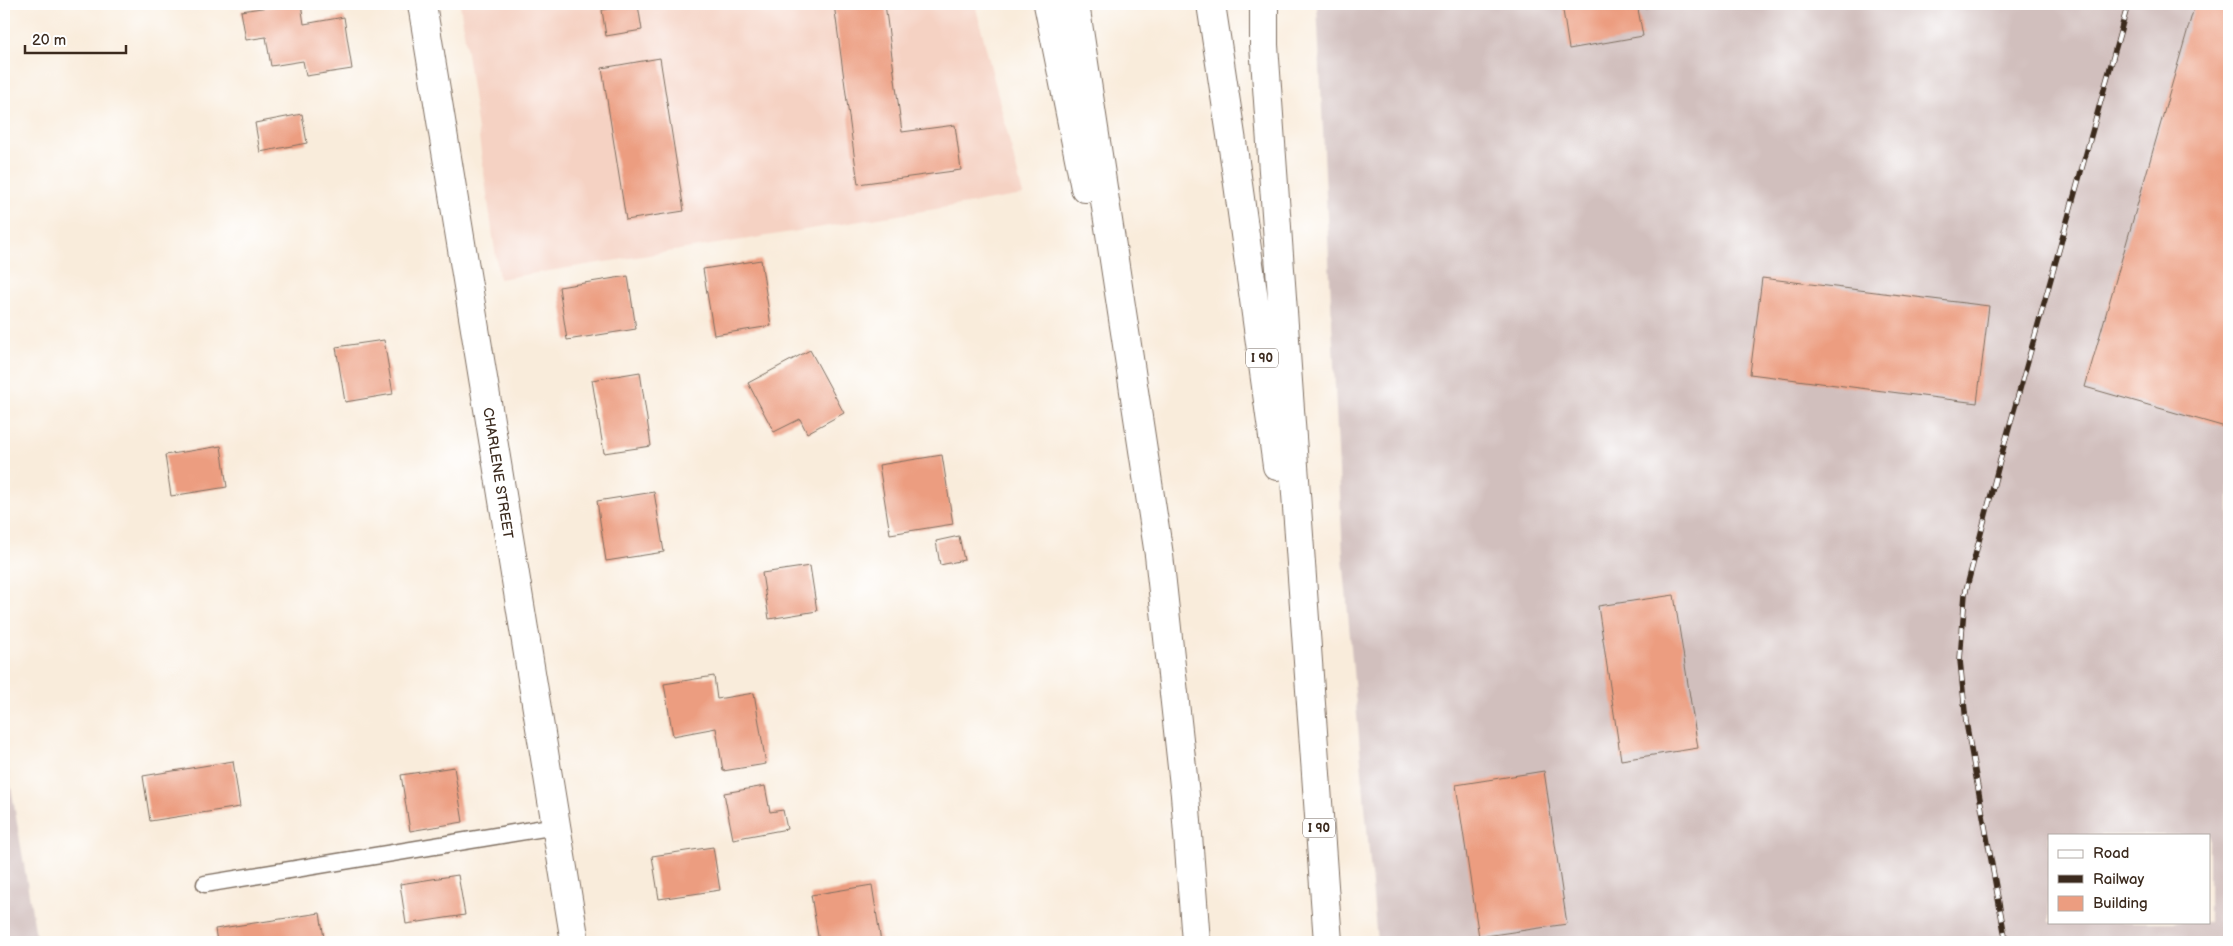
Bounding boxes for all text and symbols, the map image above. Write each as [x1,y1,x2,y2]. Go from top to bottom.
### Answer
scale bar [25,22,126,54]
text: 20 m [32,31,66,50]
road number: I 90 [1246,348,1278,368]
street label: CHARLENE STREET [479,406,517,540]
road number: I 90 [1303,818,1335,838]
legend [2048,834,2210,924]
text: Road [2093,844,2129,863]
text: Railway [2093,870,2144,889]
text: Building [2093,894,2148,913]

